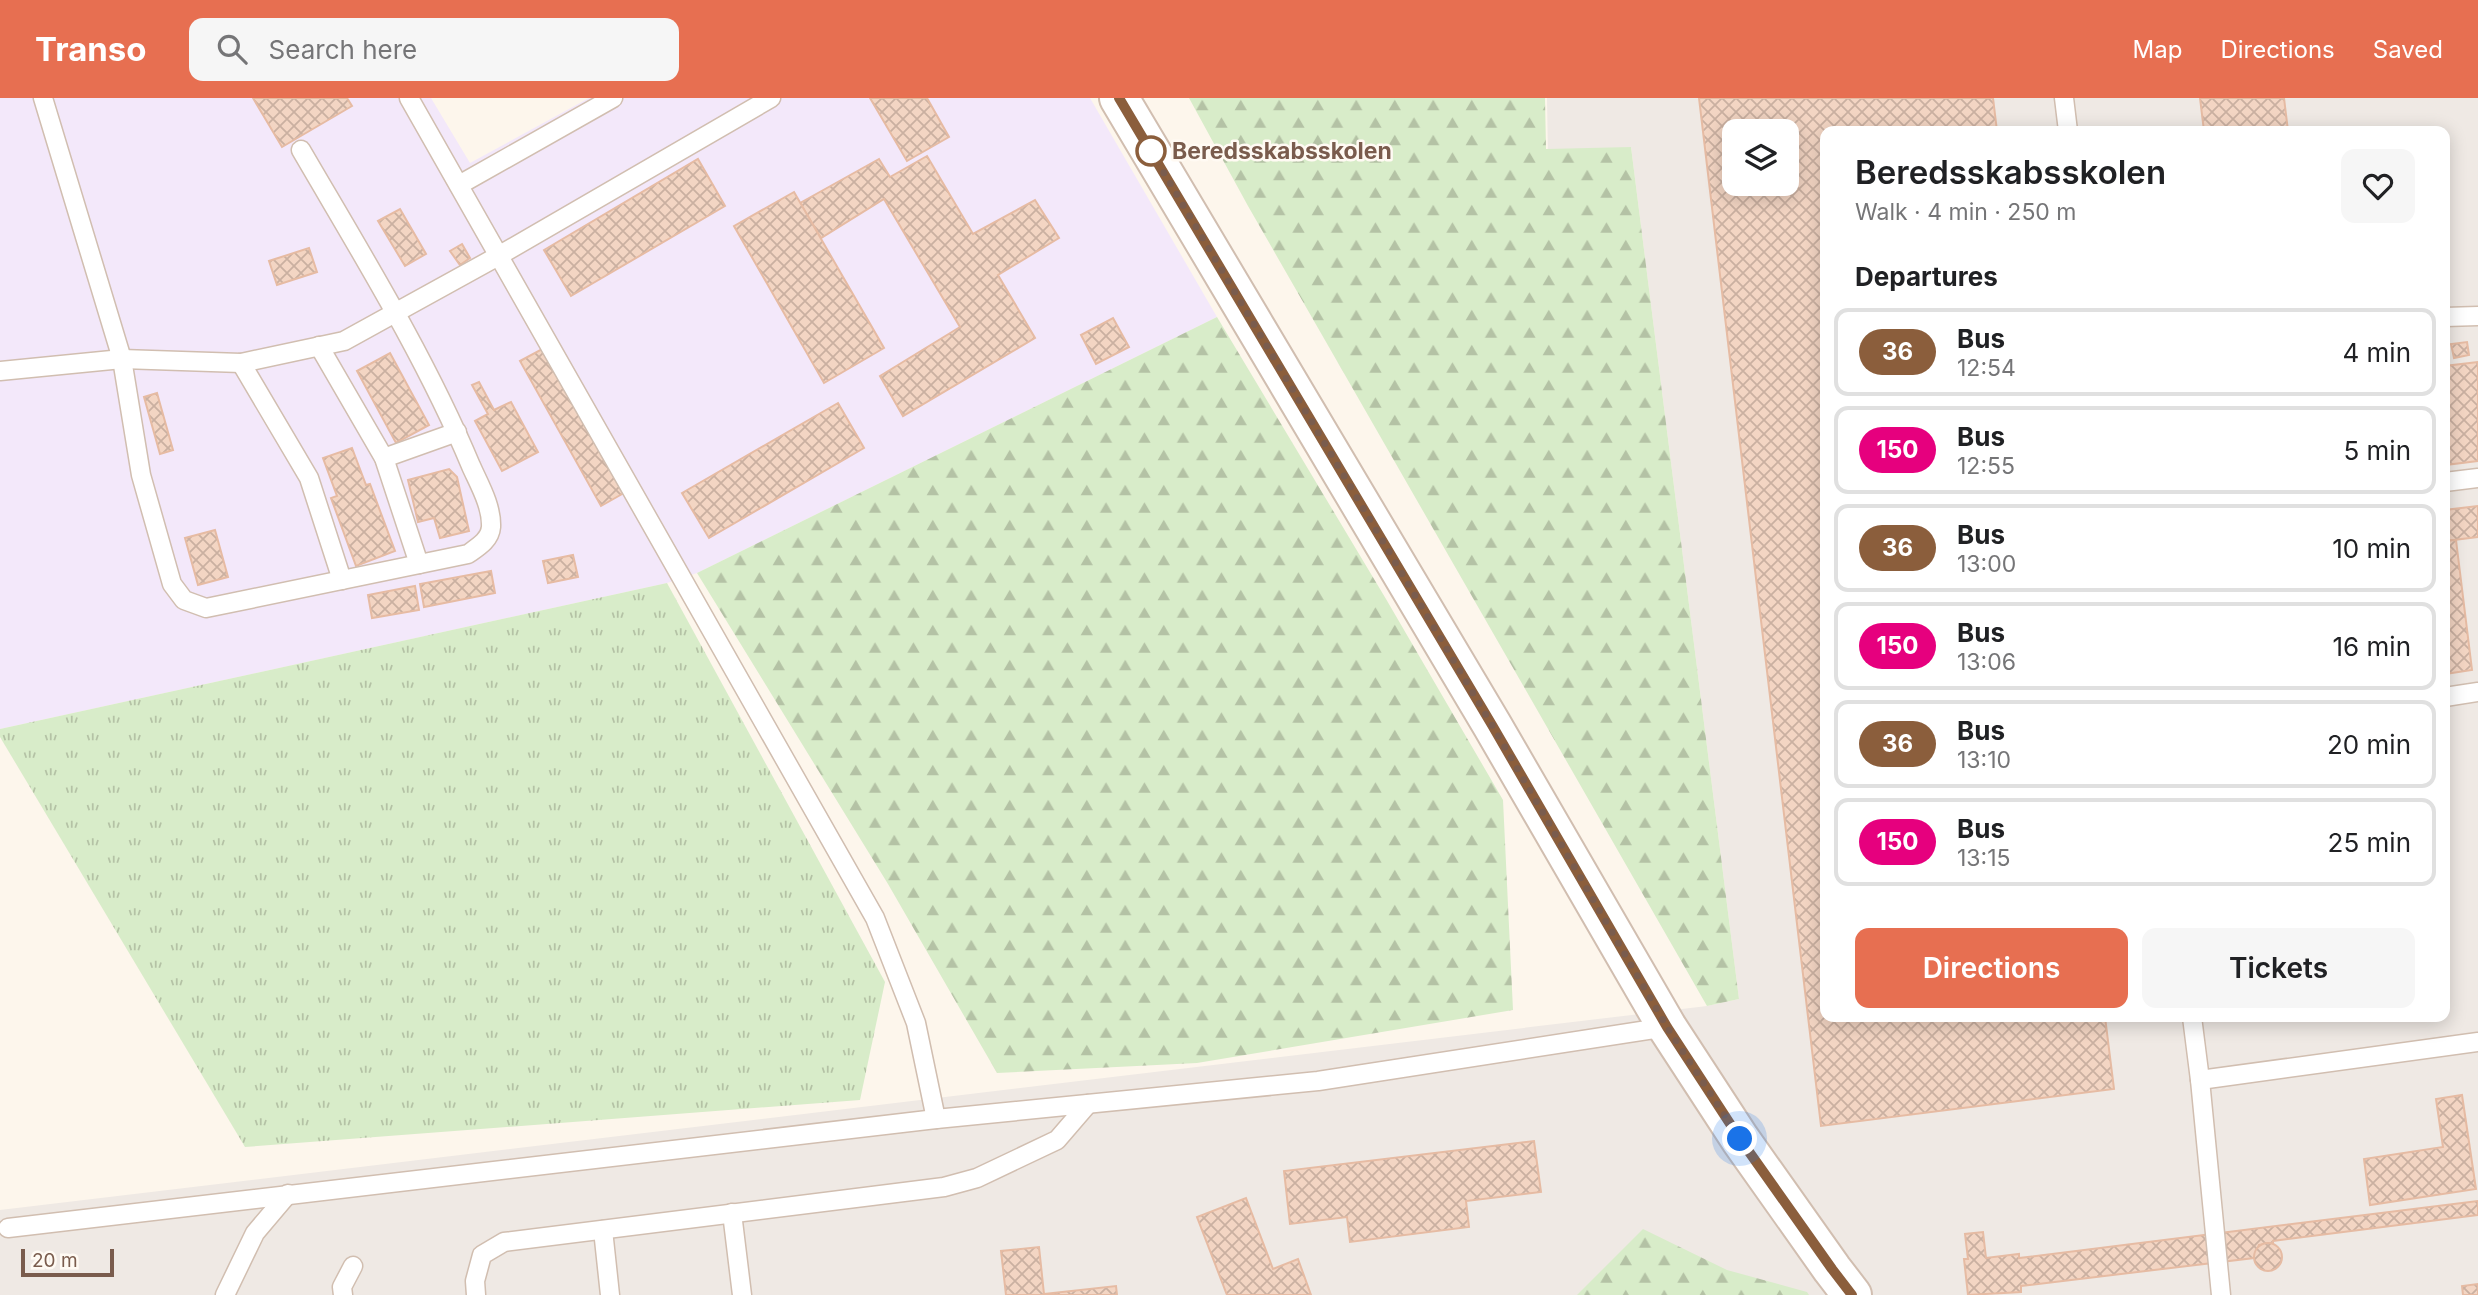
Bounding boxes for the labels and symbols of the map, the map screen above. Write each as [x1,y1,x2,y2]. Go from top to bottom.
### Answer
marker: Beredsskabsskolen [1136,136,1166,166]
place label: Beredsskabsskolen [1172,137,1392,165]
your location [1722,1121,1757,1156]
scale bar [21,1246,114,1278]

